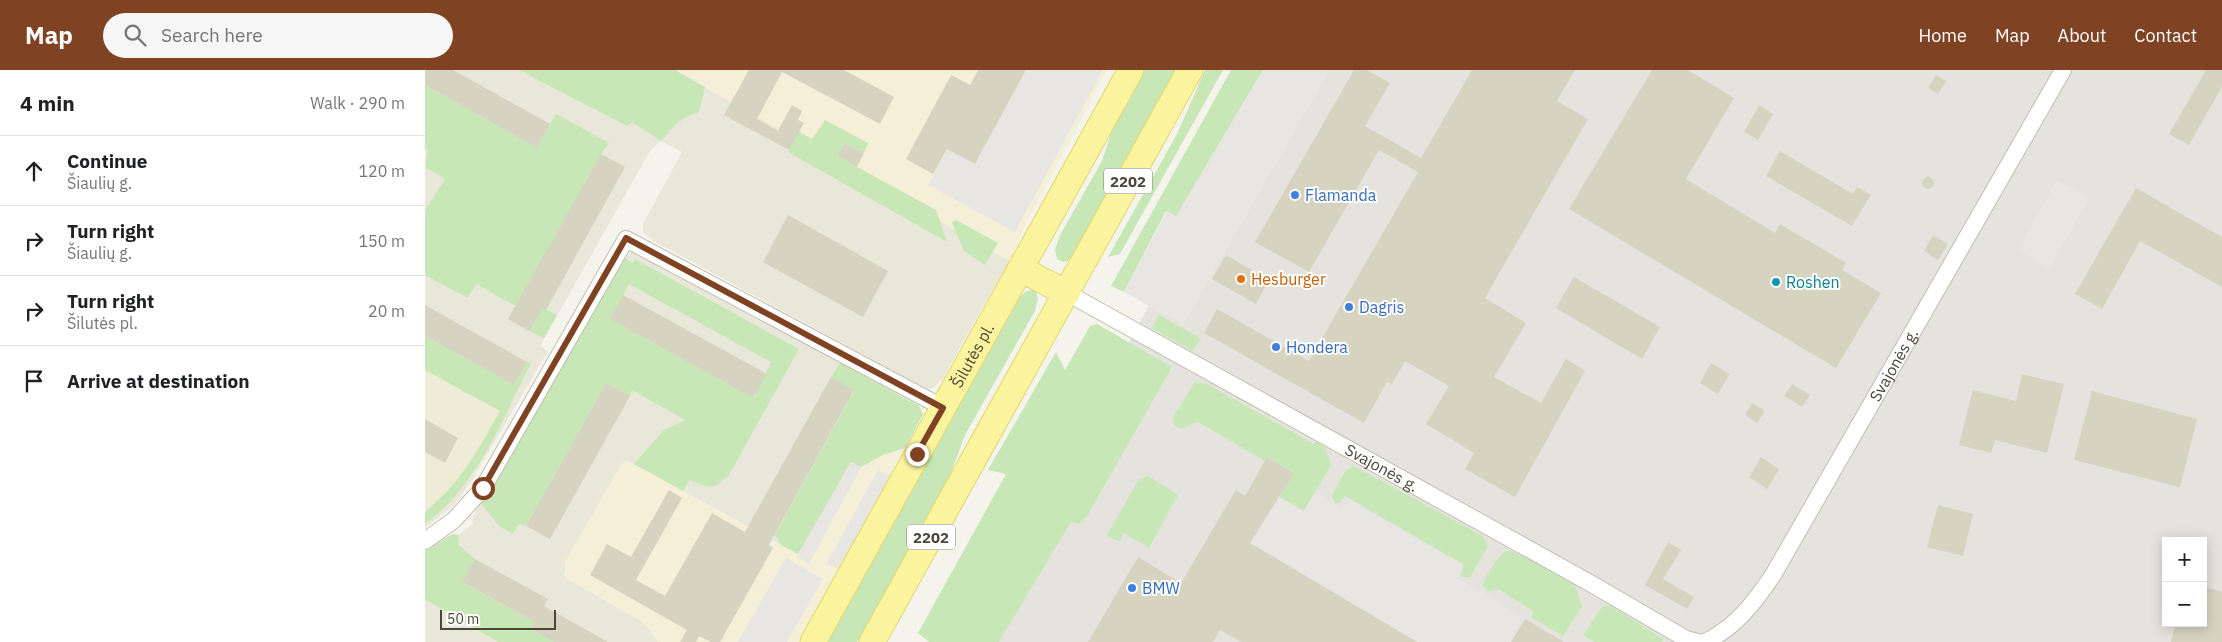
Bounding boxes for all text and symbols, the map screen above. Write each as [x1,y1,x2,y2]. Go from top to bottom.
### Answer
search box [103,13,453,58]
text: Map [25,19,73,51]
icon: search [121,21,149,49]
text: Search here [161,23,263,47]
text: Home [1919,24,1967,47]
text: Map [1995,24,2030,47]
text: About [2058,24,2106,47]
text: Contact [2134,24,2197,47]
text: 4 min [20,89,75,117]
text: Walk · 290 m [310,93,405,113]
text: Continue [67,149,147,173]
icon: ahead [20,157,48,185]
text: 120 m [358,161,405,181]
road number: 2202 [1104,168,1152,194]
text: Šiaulių g. [67,173,132,193]
place label: Flamanda [1305,185,1377,205]
marker: Flamanda [1289,189,1301,201]
text: Turn right [67,219,154,243]
icon: right [20,227,48,255]
text: 150 m [358,231,405,251]
text: Šiaulių g. [67,243,132,263]
place label: Hesburger [1251,269,1326,289]
place label: Roshen [1786,272,1840,292]
marker: Hesburger [1235,273,1247,285]
marker: Roshen [1770,276,1782,288]
text: Turn right [67,289,154,313]
icon: right [20,297,48,325]
place label: Dagris [1359,297,1404,317]
text: 20 m [368,301,405,321]
marker: Dagris [1343,301,1355,313]
text: Šilutės pl. [67,313,138,333]
street label: Šilutės pl. [946,319,998,391]
street label: Svajonės g. [1865,325,1923,405]
place label: Hondera [1286,337,1348,357]
marker: Hondera [1270,341,1282,353]
icon: arrive [20,367,48,395]
text: Arrive at destination [67,369,250,393]
street label: Svajonės g. [1342,439,1422,496]
route end [906,443,929,466]
route start [472,477,495,500]
road number: 2202 [907,524,955,550]
map controls [2162,537,2207,627]
button: + [2162,537,2207,582]
place label: BMW [1142,578,1180,598]
marker: BMW [1126,582,1138,594]
button: − [2162,582,2207,627]
scale bar [440,607,556,630]
text: 50 m [447,610,479,628]

